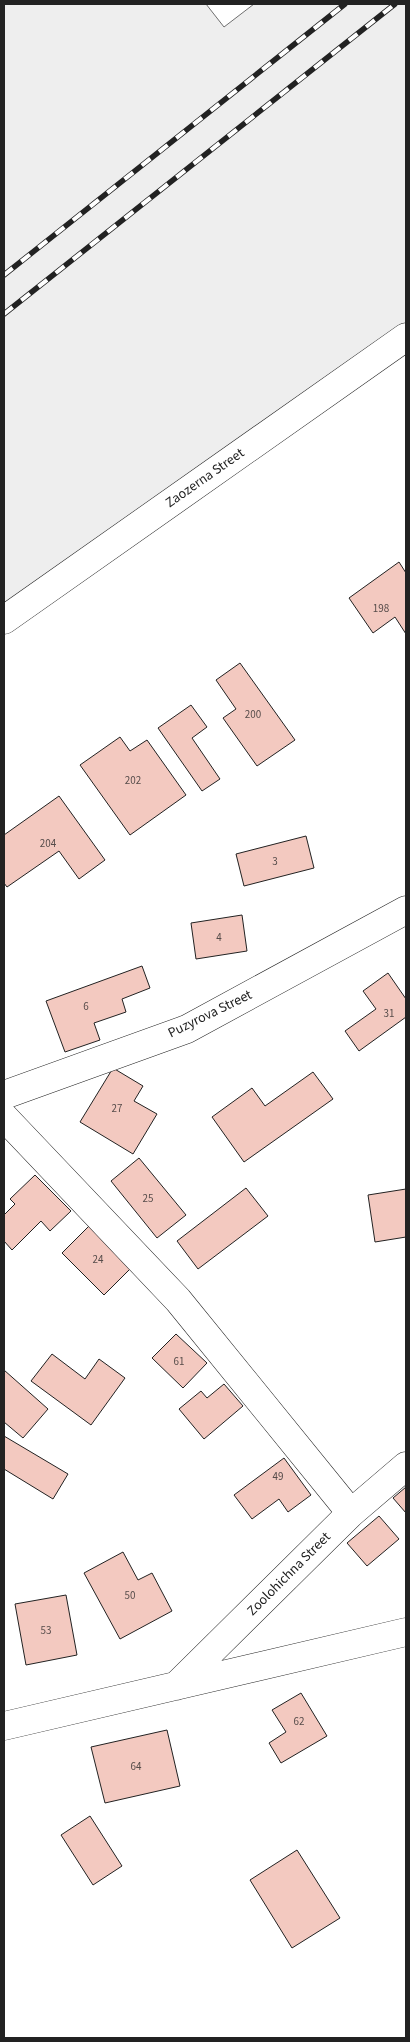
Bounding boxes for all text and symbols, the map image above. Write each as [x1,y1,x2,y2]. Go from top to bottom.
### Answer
street label: Zaozerna Street [162,443,249,513]
house number: 198 [373,601,390,616]
house number: 200 [245,707,261,722]
house number: 202 [125,773,141,788]
house number: 204 [40,836,57,851]
house number: 3 [272,854,278,869]
house number: 4 [216,930,222,945]
street label: Puzyrova Street [165,985,256,1043]
house number: 6 [83,999,89,1014]
house number: 31 [384,1006,394,1021]
house number: 27 [112,1101,122,1116]
house number: 25 [143,1191,153,1206]
house number: 24 [93,1252,104,1267]
house number: 61 [174,1354,184,1369]
house number: 49 [273,1469,283,1484]
street label: Zoolohichna Street [243,1527,336,1620]
house number: 50 [125,1588,135,1603]
house number: 53 [41,1623,51,1638]
house number: 62 [294,1714,304,1729]
house number: 64 [131,1759,142,1774]

